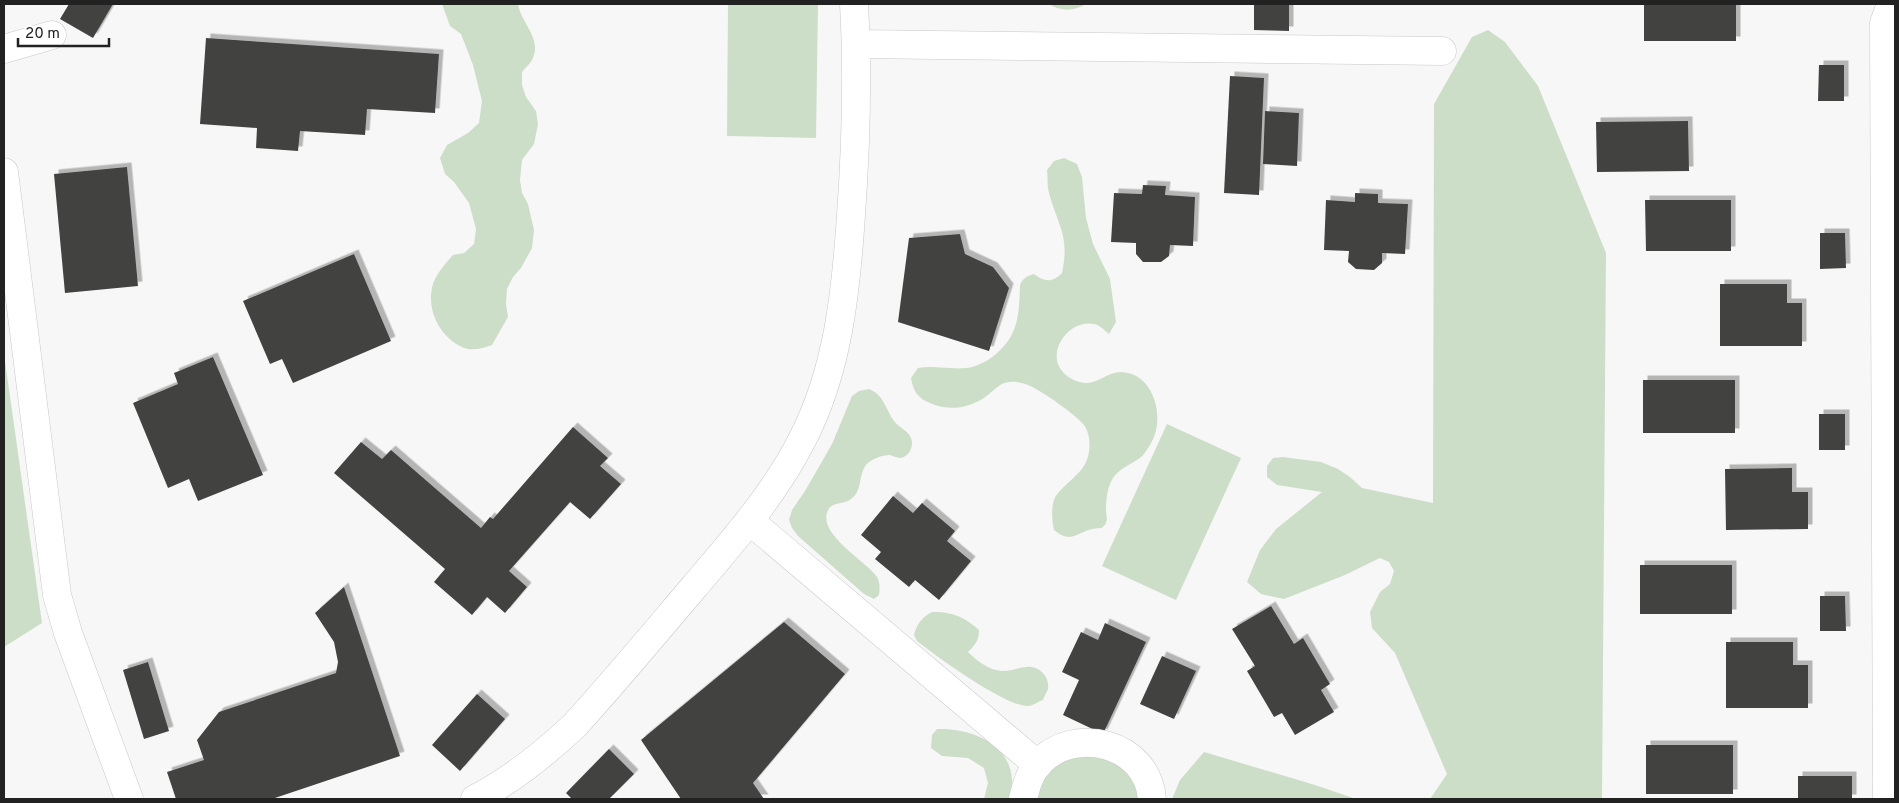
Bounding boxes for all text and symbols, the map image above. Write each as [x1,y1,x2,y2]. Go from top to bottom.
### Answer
scale bar [18,15,109,47]
text: 20 m [25,25,60,44]

